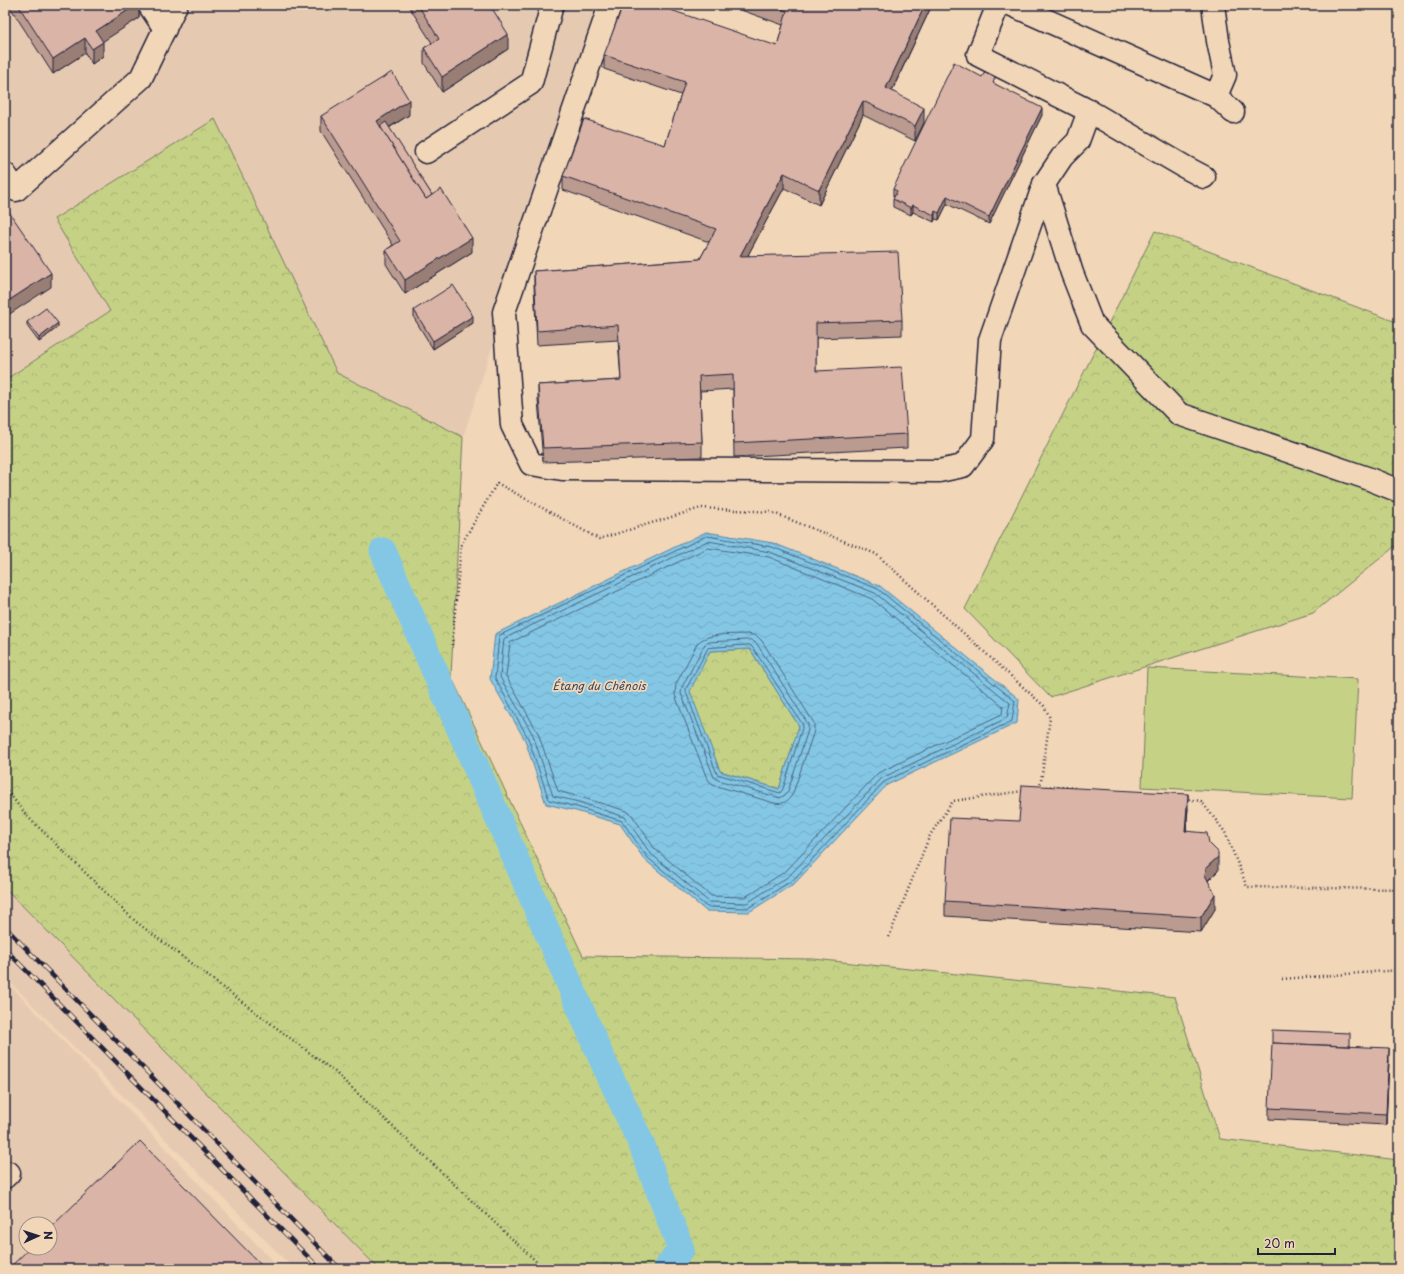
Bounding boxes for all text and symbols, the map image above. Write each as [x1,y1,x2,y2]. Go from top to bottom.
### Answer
water label: Étang du Chênois [553,677,646,694]
north arrow [18,1216,58,1256]
scale bar [1258,1230,1335,1256]
text: N [40,1231,57,1241]
text: 20 m [1264,1234,1295,1252]

